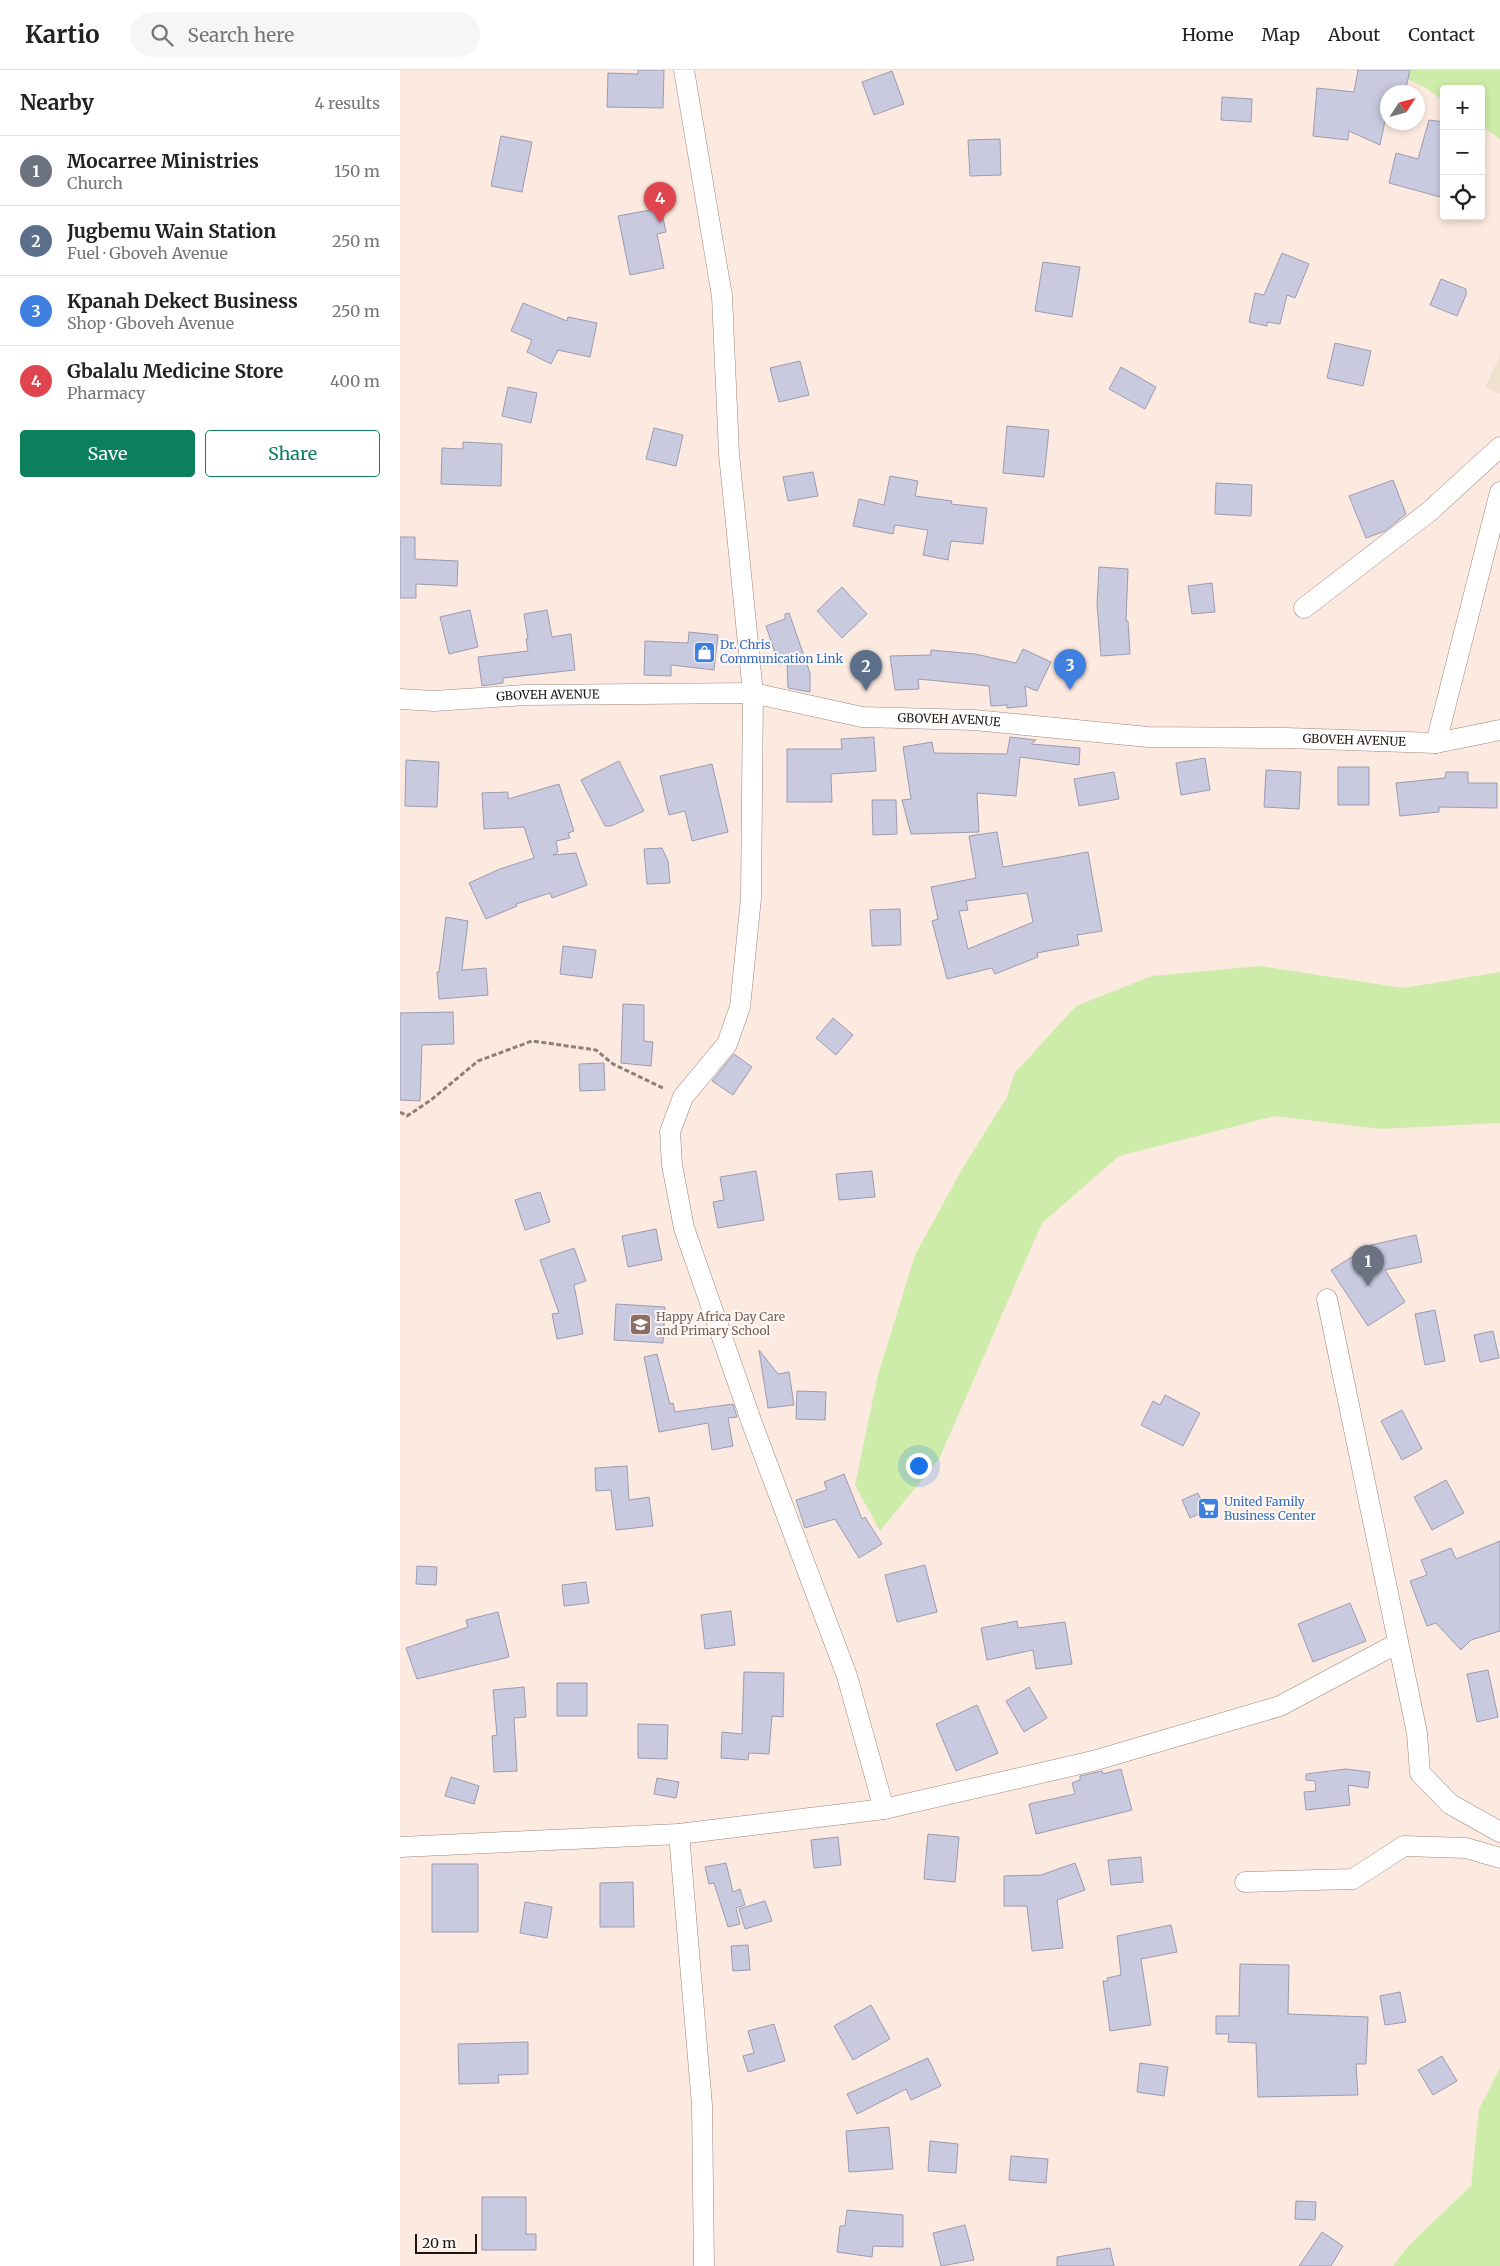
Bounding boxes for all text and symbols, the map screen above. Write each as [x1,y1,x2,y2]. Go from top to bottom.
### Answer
search box [130,12,480,57]
text: Kartio [25,19,100,50]
icon: search [148,21,176,49]
text: Search here [188,23,294,47]
text: Home [1182,23,1234,46]
text: Map [1262,23,1300,46]
text: About [1328,23,1380,46]
text: Contact [1408,23,1475,46]
north arrow [1380,85,1425,130]
map controls [1440,85,1485,220]
button: + [1440,85,1485,130]
text: Nearby [20,89,94,116]
text: 4 results [314,93,380,113]
button: − [1440,130,1485,175]
text: Mocarree Ministries [67,149,259,173]
text: 1 [32,161,40,181]
text: 150 m [334,161,380,181]
text: Church [67,173,123,193]
button: locate [1440,175,1485,220]
pin: 4 [644,182,676,223]
text: Jugbemu Wain Station [67,219,276,243]
text: 2 [31,231,41,251]
text: 250 m [332,231,380,251]
text: Fuel · Gboveh Avenue [67,243,228,263]
text: Kpanah Dekect Business [67,289,298,313]
text: 3 [31,301,41,321]
text: 250 m [332,301,380,321]
text: Shop · Gboveh Avenue [67,313,234,333]
text: Gbalalu Medicine Store [67,359,283,383]
text: 4 [31,371,41,391]
text: 400 m [330,371,380,391]
text: Pharmacy [67,383,145,403]
button: Save [20,430,195,477]
button: Share [205,430,380,477]
place label: Dr. Chris Communication Link [720,637,843,666]
shop icon: Dr. Chris Communication Link [692,640,716,664]
pin: 3 [1054,649,1086,690]
pin: 2 [850,650,882,691]
street label: GBOVEH AVENUE [496,686,600,704]
street label: GBOVEH AVENUE [897,710,1002,730]
street label: GBOVEH AVENUE [1302,731,1406,749]
pin: 1 [1352,1245,1384,1286]
place label: Happy Africa Day Care and Primary School [656,1309,785,1338]
school or university icon: Happy Africa Day Care and Primary School [628,1312,652,1336]
your location [906,1453,932,1479]
place label: United Family Business Center [1224,1494,1316,1523]
supermarket icon: United Family Business Center [1196,1497,1220,1521]
scale bar [415,2231,478,2254]
text: 20 m [422,2234,456,2252]

